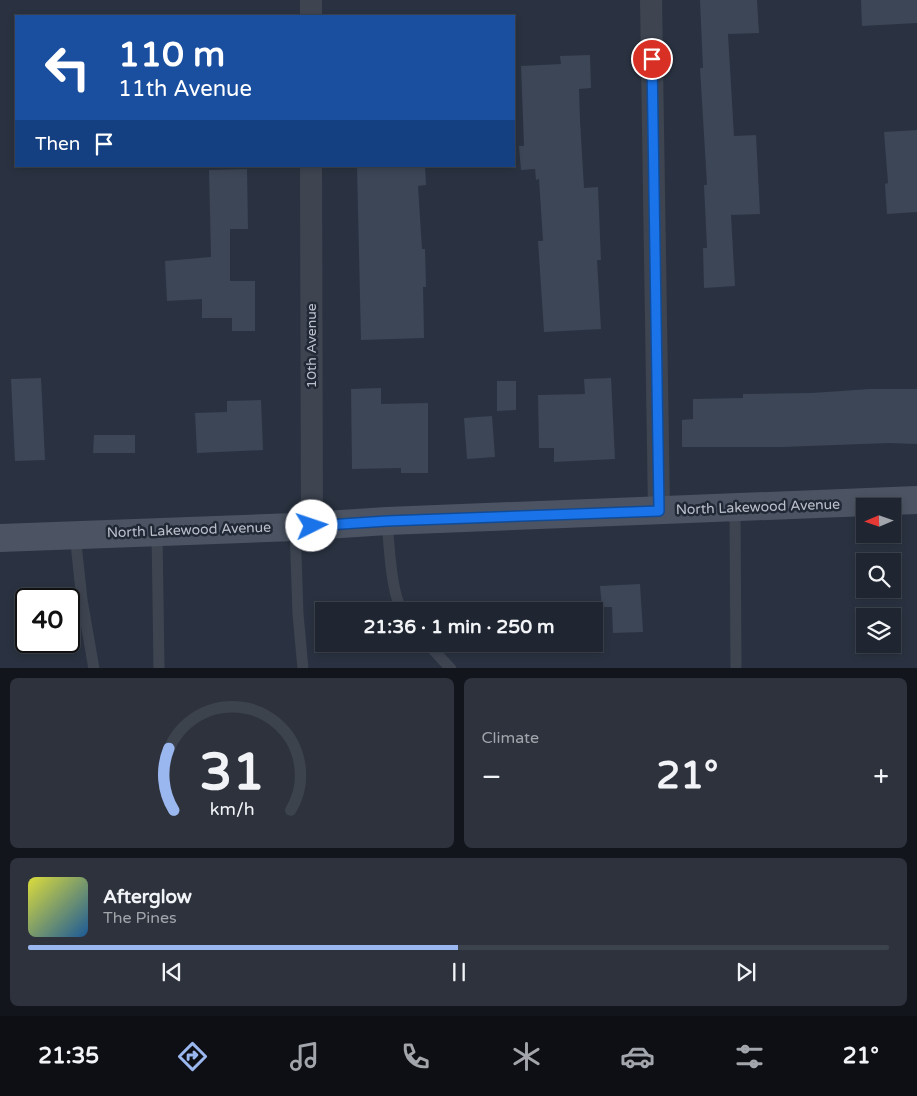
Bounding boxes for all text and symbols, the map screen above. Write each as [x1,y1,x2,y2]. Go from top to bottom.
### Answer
text: 110 m [118,34,225,76]
icon: left [35,35,100,100]
pin [631,38,673,80]
icon: arrive [638,45,666,73]
text: 11th Avenue [118,76,252,102]
icon: arrive [90,130,118,158]
text: Then [35,133,80,155]
street label: 10th Avenue [303,303,320,389]
street label: North Lakewood Avenue [676,496,840,518]
north arrow [856,498,901,542]
map controls [856,498,901,653]
position arrow [285,499,337,551]
street label: North Lakewood Avenue [107,519,271,541]
button: search [856,553,901,598]
speed limit sign: 40 [15,588,80,653]
button: layers [856,608,901,653]
text: 21:36 · 1 min · 250 m [363,616,555,638]
text: Climate [482,728,539,748]
text: 31 [199,741,264,804]
text: 21° [656,753,718,799]
text: − [482,760,501,794]
text: + [873,760,889,794]
text: km/h [209,799,254,820]
text: Afterglow [103,886,192,908]
text: The Pines [103,908,177,928]
icon: previous [158,958,186,986]
icon: pause [445,958,473,986]
icon: next [732,958,760,986]
icon: directions [175,1039,210,1074]
icon: music [287,1039,322,1074]
icon: phone [398,1039,433,1074]
icon: climate [509,1039,544,1074]
icon: car [620,1039,655,1074]
icon: filters [732,1039,767,1074]
text: 21:35 [38,1043,99,1069]
text: 21° [843,1043,879,1069]

